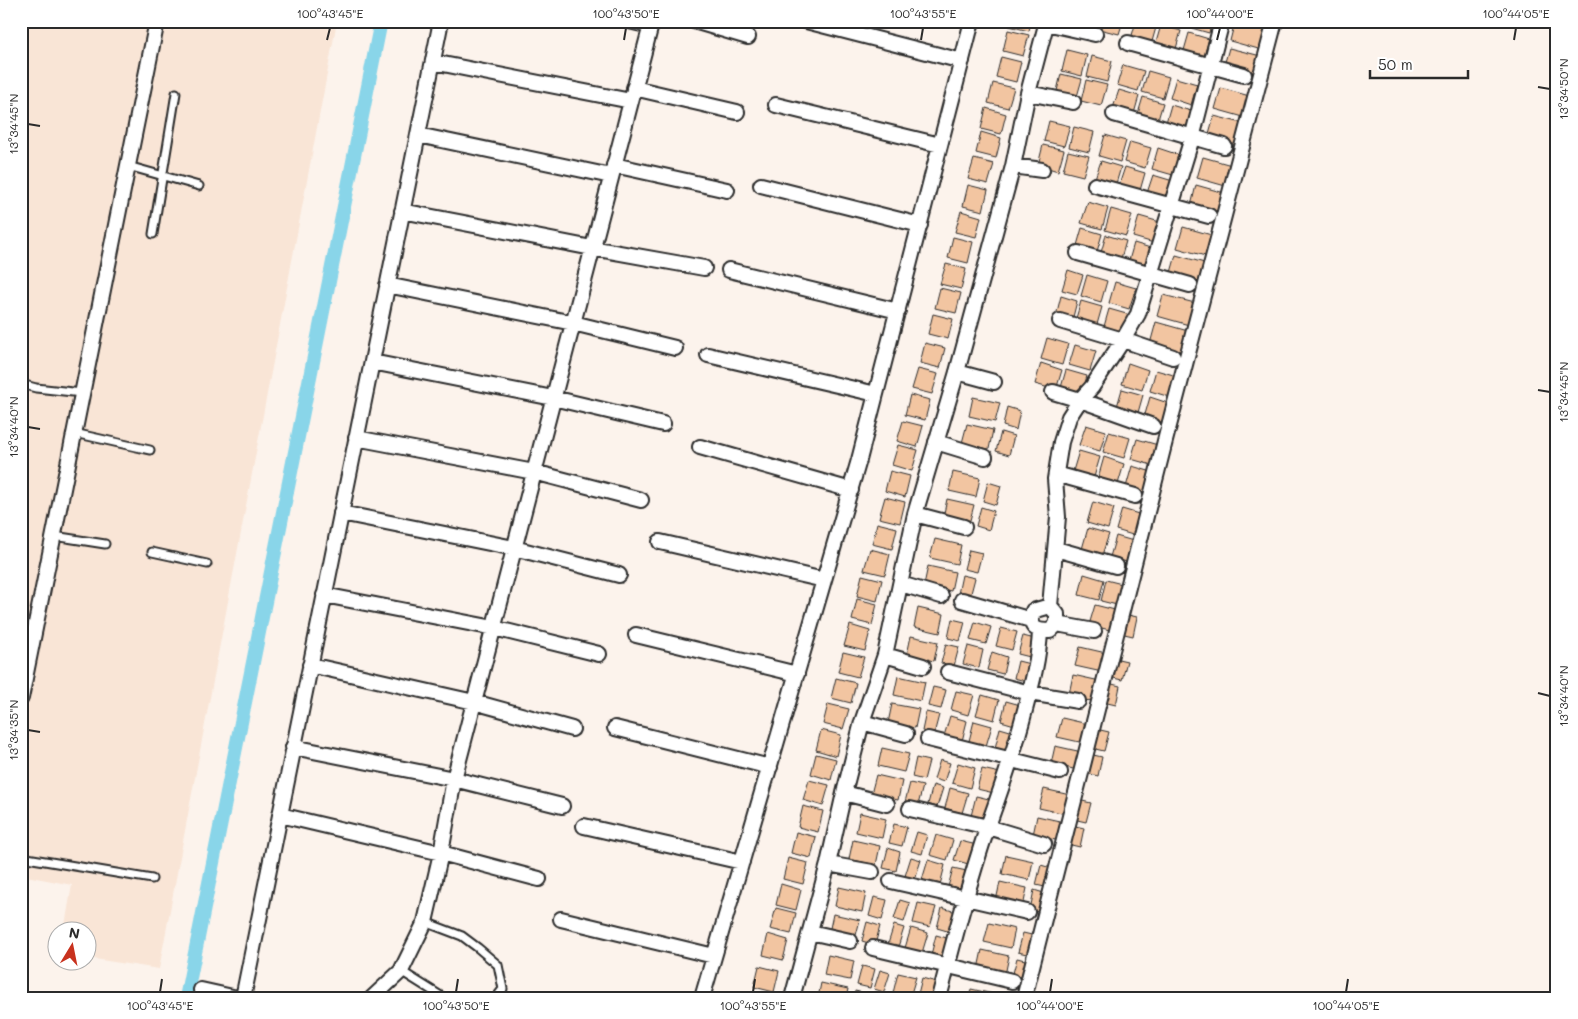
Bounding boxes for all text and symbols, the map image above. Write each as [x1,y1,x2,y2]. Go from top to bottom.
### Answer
text: 100°43'45"E [297,5,363,21]
text: 100°43'50"E [592,5,660,21]
text: 100°43'55"E [890,5,956,21]
text: 100°44'00"E [1186,5,1254,21]
text: 100°44'05"E [1482,5,1550,21]
scale bar [1370,48,1468,80]
text: 50 m [1378,54,1413,74]
text: 13°34'50"N [1555,58,1571,120]
text: 13°34'45"N [5,94,21,154]
text: 13°34'45"N [1555,362,1571,422]
text: 13°34'40"N [5,396,21,458]
text: 13°34'40"N [1555,665,1571,727]
text: 13°34'35"N [5,700,21,760]
north arrow [48,922,98,972]
text: N [67,922,81,943]
text: 100°43'45"E [127,997,193,1013]
text: 100°43'50"E [422,997,490,1013]
text: 100°43'55"E [720,997,786,1013]
text: 100°44'00"E [1016,997,1084,1013]
text: 100°44'05"E [1312,997,1380,1013]

